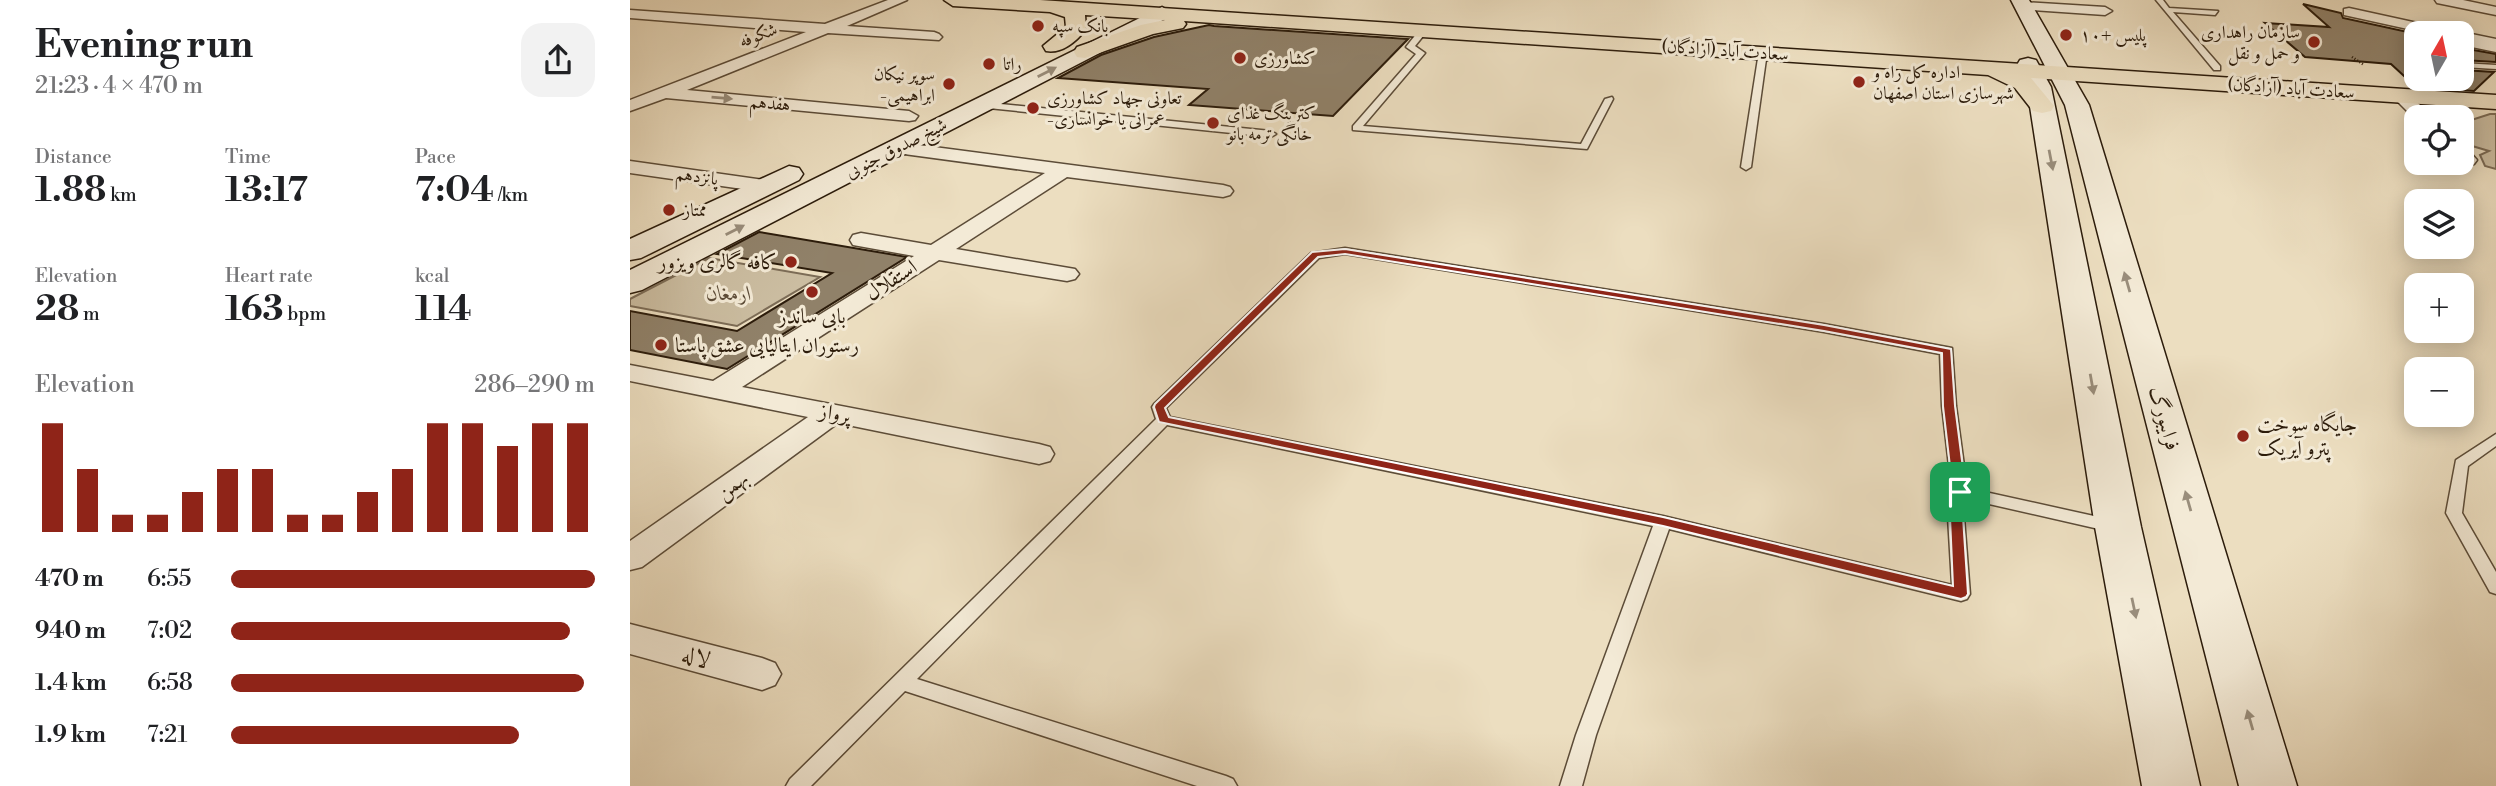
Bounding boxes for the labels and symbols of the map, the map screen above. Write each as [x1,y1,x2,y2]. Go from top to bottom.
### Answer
place label: بانک سپه [1052,15,1108,38]
street label: شکوفه [736,18,781,53]
marker: بانک سپه [1030,18,1046,34]
place label: سازمان راهداری و حمل و نقل [2201,21,2300,66]
north arrow [2404,21,2474,91]
place label: پلیس +۱۰ [2080,24,2148,48]
marker: پلیس +۱۰ [2058,27,2074,43]
marker: سازمان راهداری و حمل و نقل [2306,34,2322,50]
street label: سعادت آباد (آزادگان) [1661,35,1789,66]
place label: کشاورزی [1254,47,1316,70]
marker: کشاورزی [1232,50,1248,66]
place label: راتا [1003,53,1022,76]
marker: راتا [981,56,997,72]
place label: اداره کل راه و شهرسازی استان اصفهان [1871,61,2014,105]
place label: سوپر نیکان -ابراهیمی [874,63,935,107]
one-way arrow [1037,66,1057,78]
street label: سعادت آباد (آزادگان) [2227,73,2355,104]
marker: اداره کل راه و شهرسازی استان اصفهان [1851,74,1867,90]
marker: سوپر نیکان -ابراهیمی [941,76,957,92]
place label: تعاونی جهاد کشاورزی -عمرانی یا خوانساری [1047,87,1182,131]
street label: هفدهم [748,90,791,122]
one-way arrow [712,93,734,104]
marker: تعاونی جهاد کشاورزی -عمرانی یا خوانساری [1025,100,1041,116]
place label: کترینگ غذای خانگی ترمه بانو [1225,101,1316,147]
street label: شیخ صدوق جنوبی [841,113,953,188]
marker: کترینگ غذای خانگی ترمه بانو [1205,115,1221,131]
one-way arrow [2045,149,2056,171]
street label: پانزدهم [673,162,721,196]
place label: ممتاز [681,199,707,222]
marker: ممتاز [661,202,677,218]
one-way arrow [725,225,745,237]
place label: کافه گالری ویزور [656,249,777,276]
marker: کافه گالری ویزور [783,254,799,270]
street label: استقلال [861,254,922,307]
one-way arrow [2121,271,2131,292]
park label: ارمغان [706,281,752,307]
marker: بابی ساندز [804,284,820,300]
place label: بابی ساندز [776,304,846,331]
place label: رستوران ایتالیایی عشق پاستا [675,333,859,360]
marker: رستوران ایتالیایی عشق پاستا [653,337,669,353]
one-way arrow [2087,373,2098,395]
street label: فرایبورگ [2143,383,2186,453]
street label: پرواز [815,398,855,430]
place label: جایگاه سوخت پترو آیریک [2257,411,2357,463]
marker: جایگاه سوخت پترو آیریک [2235,428,2251,444]
pin [1930,462,1990,522]
street label: بهمن [711,465,754,506]
one-way arrow [2182,490,2193,512]
one-way arrow [2129,597,2140,619]
street label: لاله [678,640,713,676]
one-way arrow [2244,709,2254,730]

